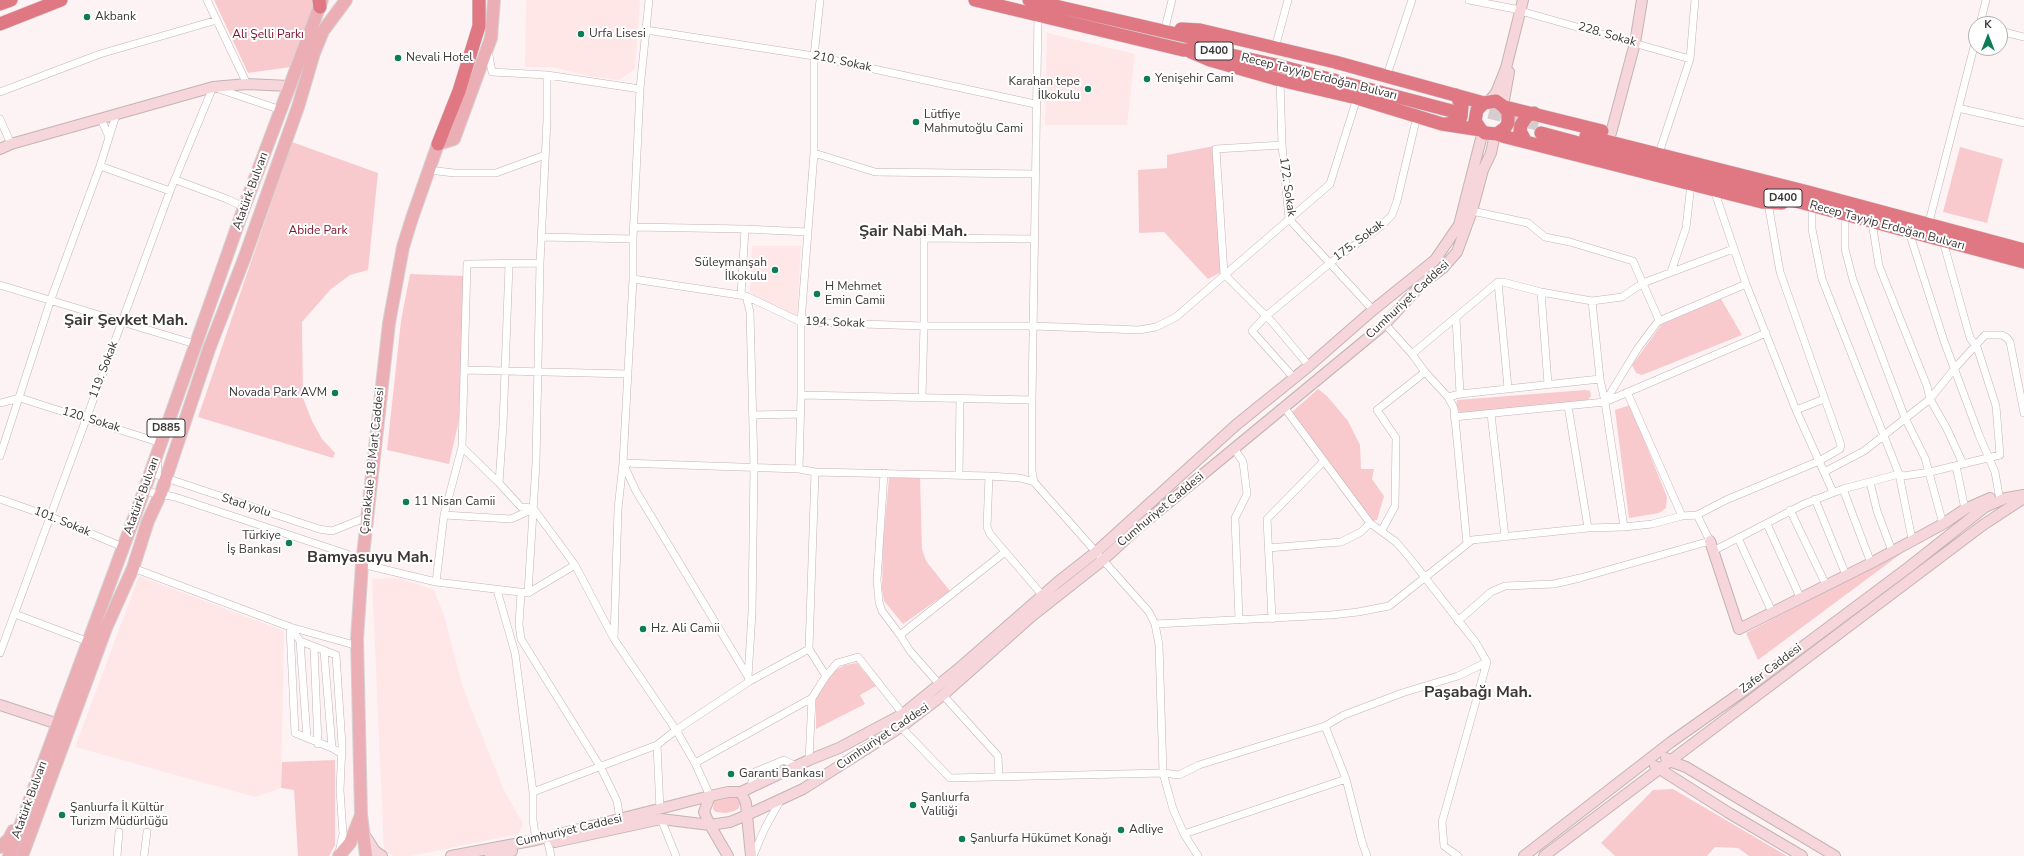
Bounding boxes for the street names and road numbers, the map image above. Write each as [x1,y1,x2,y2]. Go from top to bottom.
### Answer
street label: 228. Sokak [1576,20,1638,50]
road number: D400 [1195,42,1233,60]
street label: 210. Sokak [811,49,873,75]
street label: Recep Tayyip Erdoğan Bulvarı [1240,51,1398,103]
street label: Atatürk Bulvarı [230,150,272,232]
street label: 172. Sokak [1276,156,1298,218]
road number: D400 [1764,189,1802,207]
street label: Recep Tayyip Erdoğan Bulvarı [1808,198,1966,254]
street label: 175. Sokak [1331,217,1387,265]
street label: Cumhuriyet Caddesi [1363,258,1453,342]
street label: 194. Sokak [805,315,865,331]
street label: 119. Sokak [87,340,121,400]
street label: Çanakkale 18 Mart Caddesi [358,387,388,535]
street label: 120. Sokak [60,404,122,436]
road number: D885 [147,419,185,437]
street label: Atatürk Bulvarı [121,455,163,537]
street label: Cumhuriyet Caddesi [1115,470,1207,550]
street label: Stad yolu [220,491,272,521]
street label: 101. Sokak [32,504,92,540]
street label: Zafer Caddesi [1737,641,1805,697]
street label: Cumhuriyet Caddesi [834,701,932,773]
street label: Atatürk Bulvarı [9,759,51,841]
street label: Cumhuriyet Caddesi [515,812,623,850]

